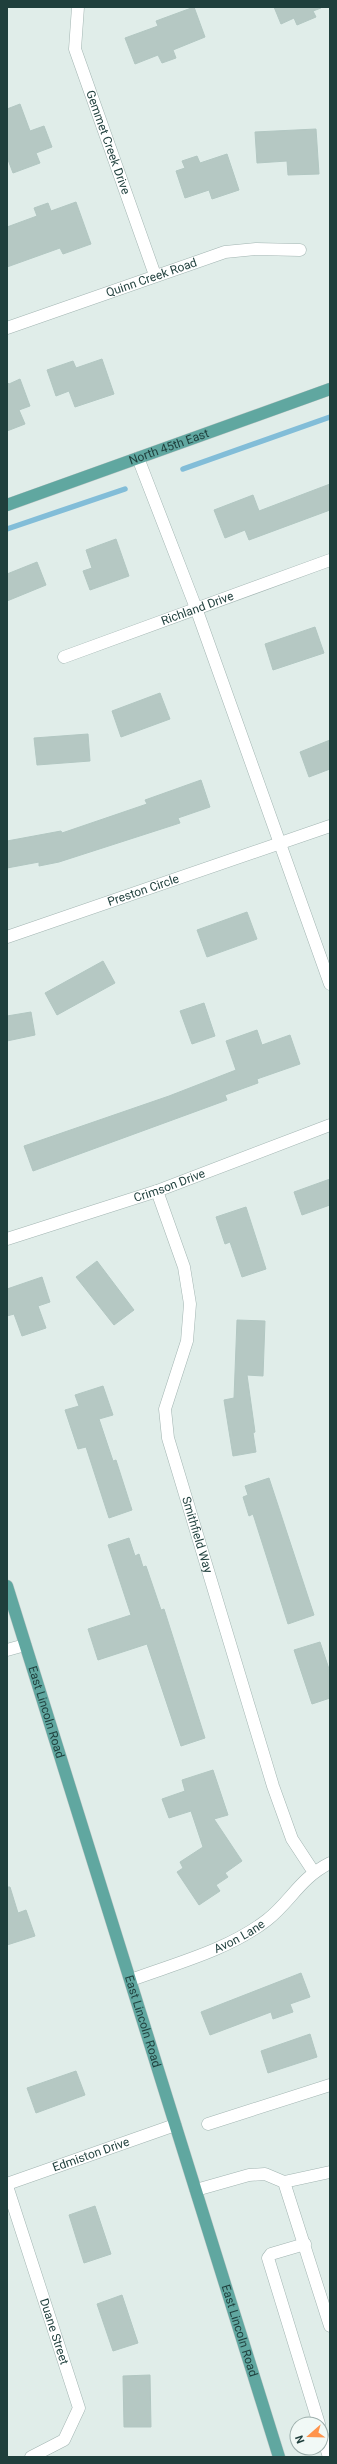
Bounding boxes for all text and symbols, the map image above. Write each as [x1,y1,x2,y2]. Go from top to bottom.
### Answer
street label: Gemmet Creek Drive [83,88,133,196]
street label: Quinn Creek Road [104,255,199,300]
street label: North 45th East [127,426,211,468]
street label: Richland Drive [159,589,236,628]
street label: Preston Circle [106,871,181,909]
street label: Crimson Drive [132,1166,207,1205]
street label: Smithfield Way [179,1495,215,1575]
street label: East Lincoln Road [25,1664,67,1760]
street label: Avon Lane [212,1917,268,1956]
street label: East Lincoln Road [122,1973,164,2069]
street label: Edmiston Drive [51,2135,131,2174]
street label: East Lincoln Road [219,2283,260,2378]
street label: Duane Street [37,2297,71,2366]
north arrow [289,2416,329,2456]
text: N [293,2433,308,2445]

